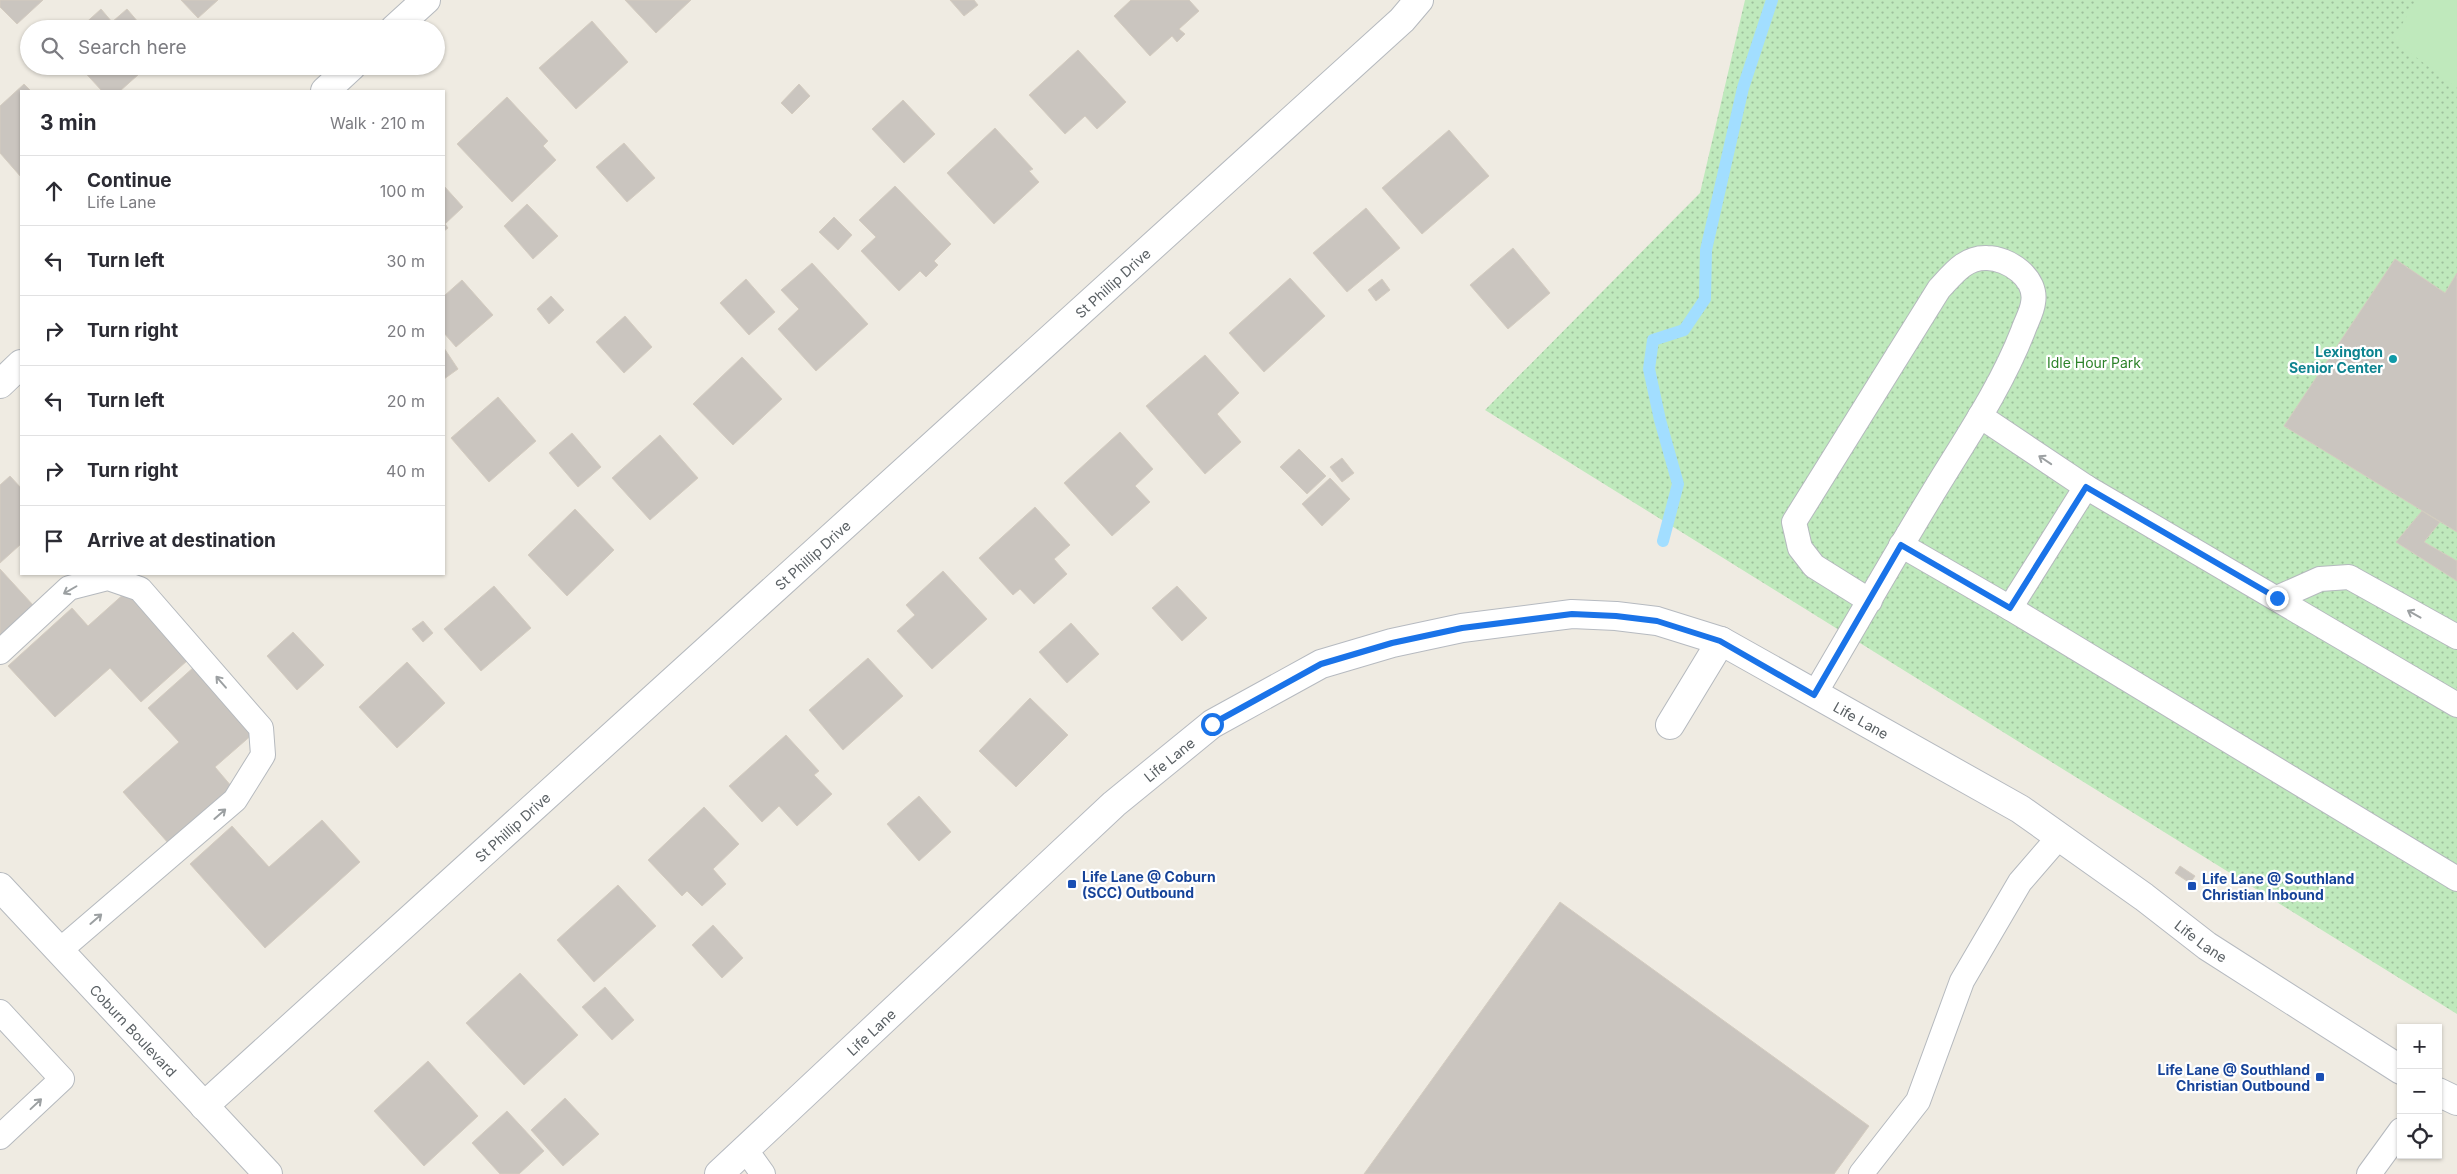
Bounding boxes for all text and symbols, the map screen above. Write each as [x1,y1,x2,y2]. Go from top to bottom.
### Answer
search box [20,20,445,75]
icon: search [38,34,66,62]
text: Search here [78,36,187,59]
text: 3 min [40,110,96,135]
text: Walk · 210 m [330,113,425,133]
text: Continue [87,169,172,192]
icon: ahead [40,177,68,205]
text: 100 m [380,181,425,201]
text: Life Lane [87,192,156,212]
street label: St Phillip Drive [1071,244,1153,321]
icon: left [40,247,68,275]
text: Turn left [87,249,165,272]
text: 30 m [387,251,425,271]
icon: right [40,317,68,345]
text: Turn right [87,319,178,342]
text: 20 m [387,321,425,341]
place label: Lexington Senior Center [2289,343,2383,376]
marker: Lexington Senior Center [2387,353,2399,365]
park label: Idle Hour Park [2047,354,2141,371]
icon: left [40,387,68,415]
text: Turn left [87,389,165,412]
text: 20 m [387,391,425,411]
one-way arrow [2038,455,2052,465]
icon: right [40,457,68,485]
text: Turn right [87,459,178,482]
text: 40 m [386,461,425,481]
street label: St Phillip Drive [771,516,853,593]
icon: arrive [40,527,68,555]
text: Arrive at destination [87,529,276,552]
one-way arrow [62,585,77,595]
route end [2266,587,2289,610]
one-way arrow [2408,608,2422,618]
one-way arrow [215,675,226,688]
street label: Life Lane [1831,698,1892,742]
route start [1201,713,1224,736]
street label: Life Lane [1140,734,1198,785]
street label: St Phillip Drive [471,788,553,865]
one-way arrow [213,808,226,819]
place label: Life Lane @ Coburn (SCC) Outbound [1082,868,1216,901]
place label: Life Lane @ Southland Christian Inbound [2202,870,2354,903]
marker: Life Lane @ Coburn (SCC) Outbound [1066,878,1078,890]
marker: Life Lane @ Southland Christian Inbound [2186,880,2198,892]
one-way arrow [90,914,103,925]
street label: Life Lane [2172,916,2230,965]
street label: Coburn Boulevard [87,981,181,1080]
street label: Life Lane [843,1005,899,1059]
map controls [2397,1024,2442,1159]
button: + [2397,1024,2442,1069]
place label: Life Lane @ Southland Christian Outbound [2158,1061,2310,1094]
button: − [2397,1069,2442,1114]
marker: Life Lane @ Southland Christian Outbound [2314,1071,2326,1083]
one-way arrow [29,1098,42,1110]
button: locate [2397,1114,2442,1159]

